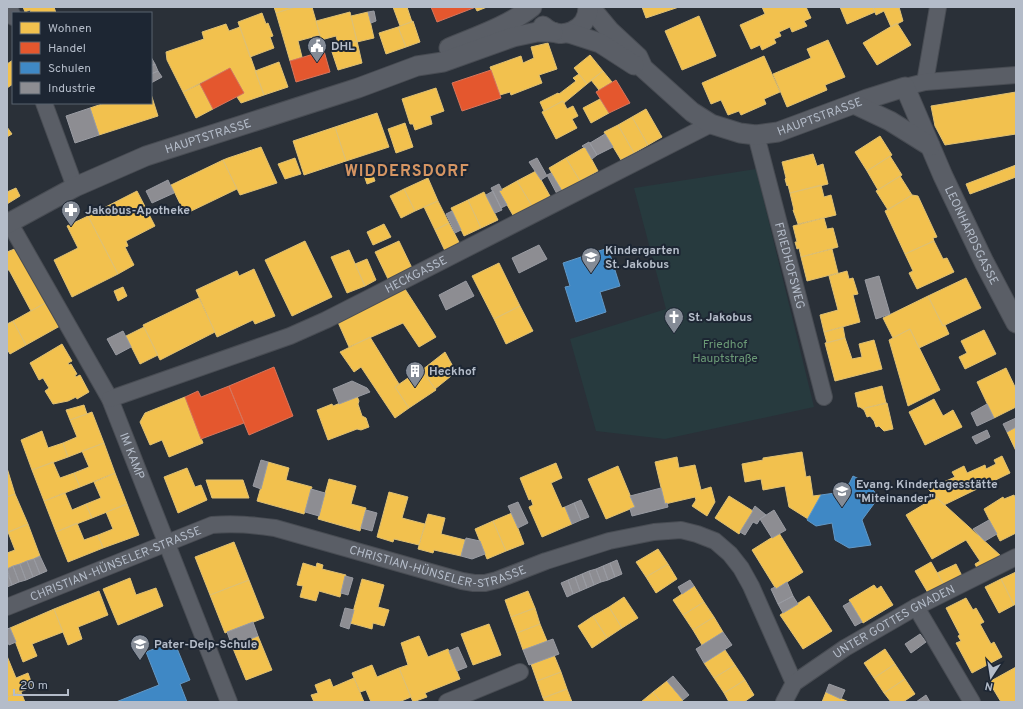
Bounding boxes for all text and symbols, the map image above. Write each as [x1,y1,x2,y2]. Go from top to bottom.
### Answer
legend [12,12,152,104]
text: Wohnen [48,21,92,37]
public building icon: DHL [306,35,328,63]
place label: DHL [331,39,355,55]
text: Handel [48,41,86,57]
text: Schulen [48,61,91,77]
text: Industrie [48,81,96,97]
street label: HAUPTSTRASSE [775,94,865,141]
street label: HAUPTSTRASSE [163,116,253,158]
district label: WIDDERSDORF [344,162,470,182]
street label: LEONHARDSGASSE [940,184,1002,288]
pharmacy icon: Jakobus-Apotheke [60,199,82,227]
place label: Jakobus-Apotheke [85,203,190,219]
street label: FRIEDHOFSWEG [770,221,808,311]
place label: Kindergarten St. Jakobus [605,243,680,273]
school or university icon: Kindergarten St. Jakobus [580,246,602,274]
street label: HECKGASSE [383,253,450,298]
church icon: St. Jakobus [663,306,685,334]
place label: St. Jakobus [688,310,752,326]
park label: Friedhof Hauptstraße [692,337,758,367]
building icon: Heckhof [404,360,426,388]
place label: Heckhof [429,364,477,380]
street label: IM KAMP [115,431,148,482]
place label: Evang. Kindertagesstätte "Miteinander" [856,477,998,507]
school or university icon: Evang. Kindertagesstätte "Miteinander" [831,480,853,508]
street label: CHRISTIAN-HÜNSELER-STRASSE [28,523,204,606]
street label: CHRISTIAN-HÜNSELER-STRASSE [347,542,529,592]
street label: UNTER GOTTES GNADEN [830,582,958,663]
school or university icon: Pater-Delp-Schule [129,633,151,661]
place label: Pater-Delp-Schule [154,637,258,653]
north arrow [971,657,1011,697]
scale bar [14,671,68,697]
text: 20 m [20,678,48,694]
text: N [984,678,994,693]

